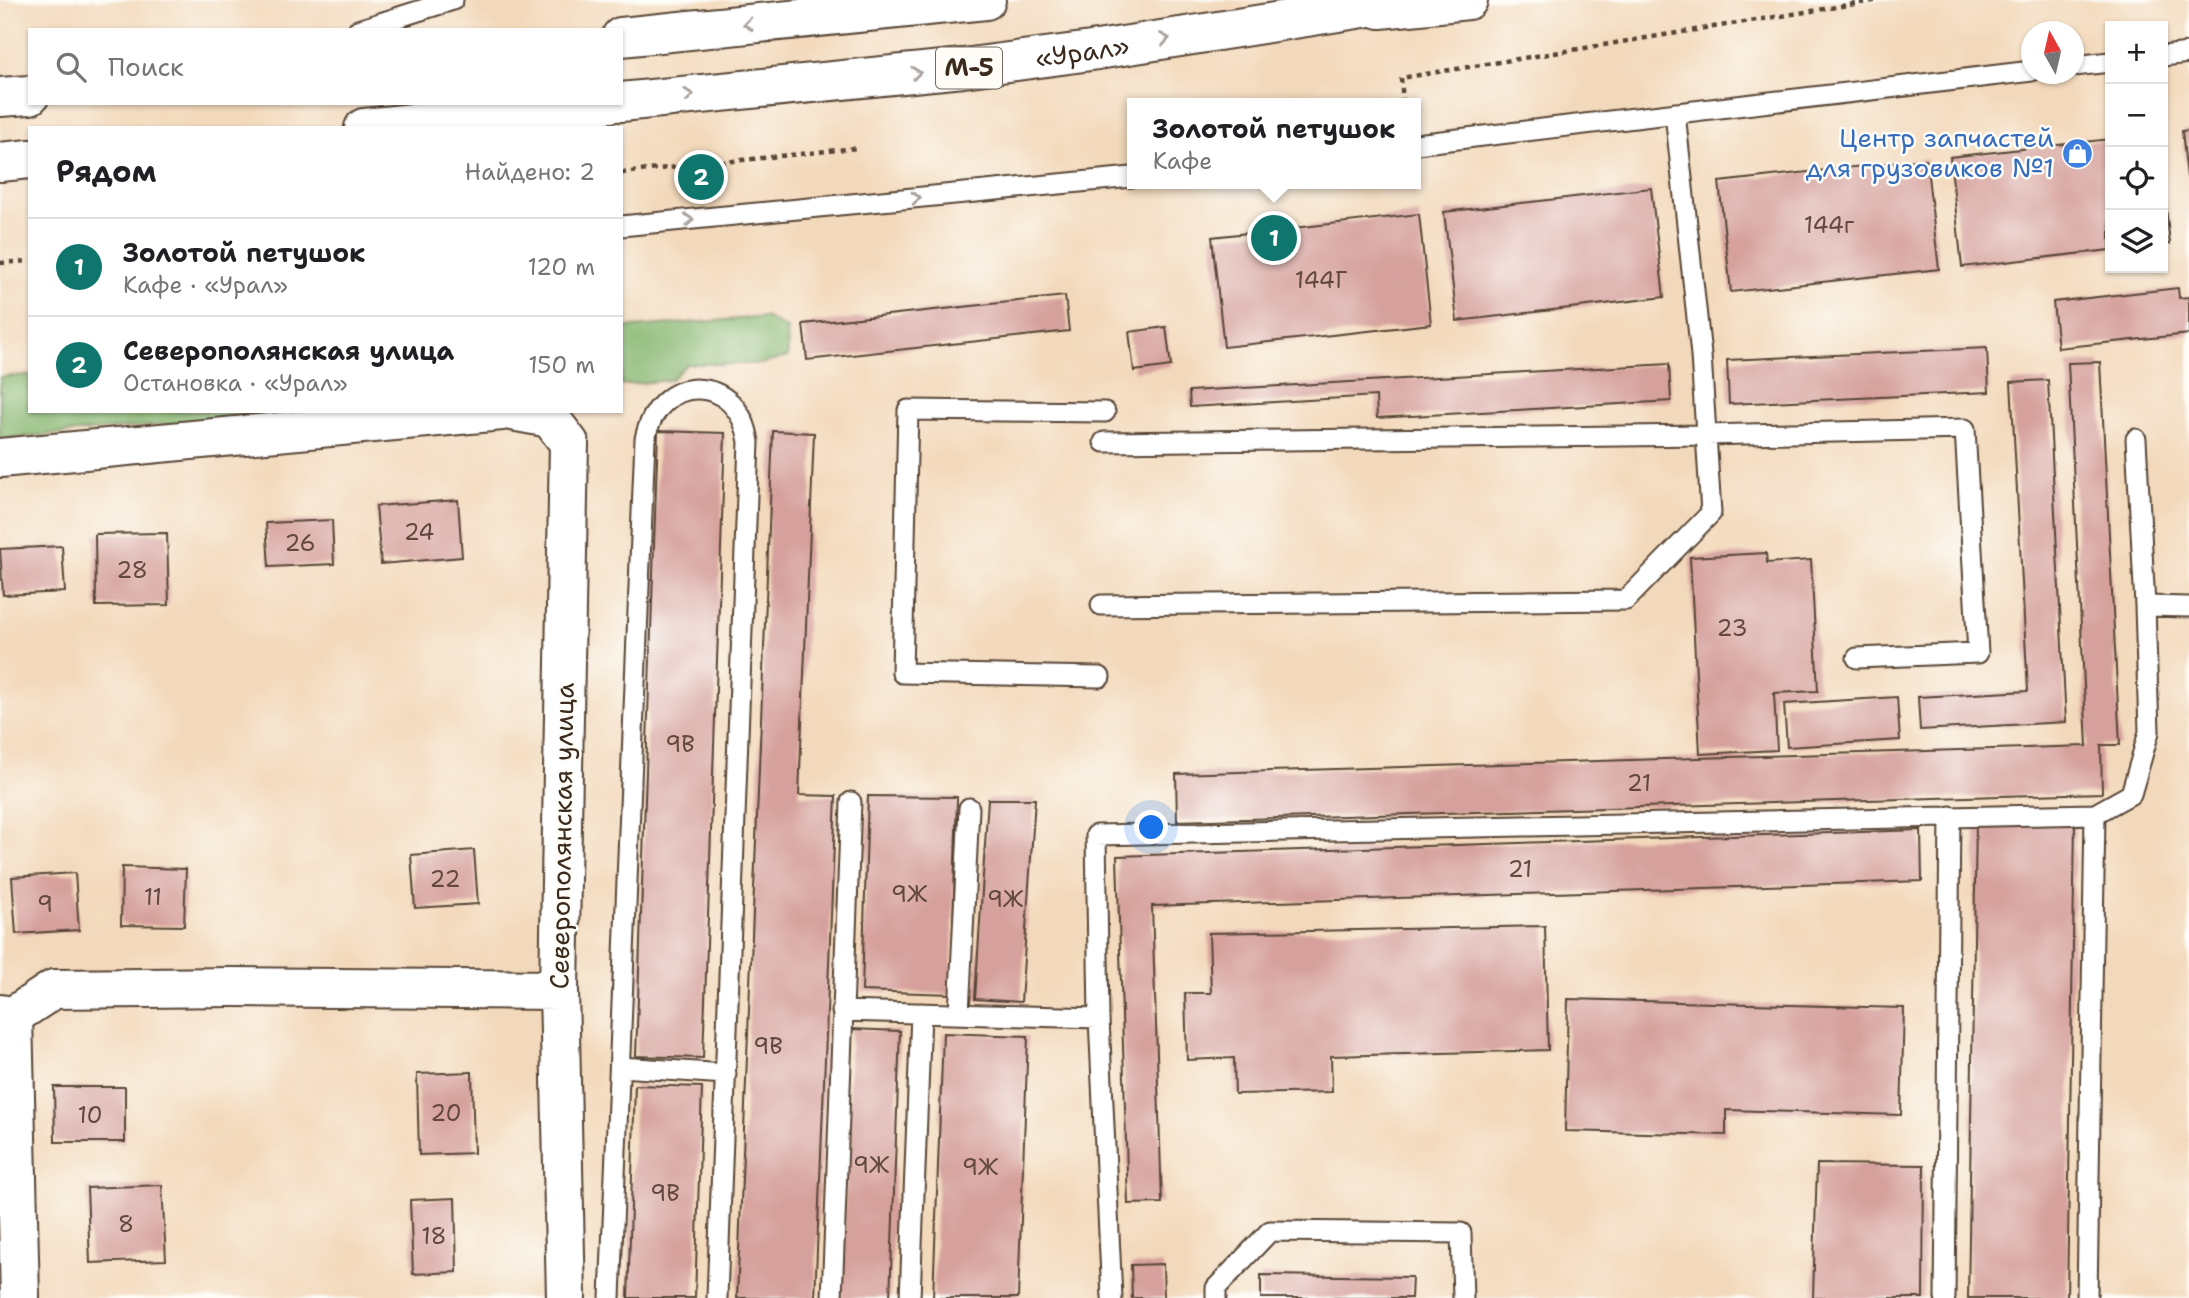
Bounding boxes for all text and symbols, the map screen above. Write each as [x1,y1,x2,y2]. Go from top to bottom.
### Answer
one-way arrow [742,17,753,32]
north arrow [2021,21,2084,84]
map controls [2105,21,2168,273]
button: + [2105,21,2168,84]
street label: «Урал» [1033,27,1132,75]
search box [28,28,623,105]
one-way arrow [1159,32,1171,47]
road number: М-5 [936,47,1002,88]
icon: search [52,48,90,86]
text: Поиск [108,49,184,84]
one-way arrow [910,66,921,81]
button: − [2105,84,2168,147]
one-way arrow [683,88,695,103]
popup [1127,98,1421,189]
text: Золотой петушок [1153,111,1395,146]
place label: Центр запчастей для грузовиков №1 [1806,120,2054,185]
shop icon: Центр запчастей для грузовиков №1 [2060,136,2094,170]
text: Кафе [1153,146,1212,176]
button: locate [2105,147,2168,210]
text: Рядом [56,151,156,192]
pin: 2 [678,151,724,203]
text: Найдено: 2 [465,157,595,187]
one-way arrow [910,191,922,206]
house number: 144г [1804,210,1855,240]
button: layers [2105,210,2168,273]
pin: 1 [1251,212,1297,264]
one-way arrow [684,213,695,228]
text: Золотой петушок [123,235,365,270]
text: 1 [74,252,84,282]
text: 120 m [527,252,595,282]
house number: 144Г [1295,265,1348,295]
text: Кафе · «Урал» [123,270,288,300]
text: Северополянская улица [123,333,454,368]
text: 2 [71,350,87,380]
text: 150 m [528,350,595,380]
text: Остановка · «Урал» [123,368,348,398]
house number: 24 [404,517,434,547]
house number: 26 [284,528,316,558]
house number: 28 [116,555,148,585]
house number: 23 [1716,613,1748,643]
street label: Северополянская улица [541,682,582,990]
house number: 9В [665,729,695,759]
house number: 21 [1627,768,1651,798]
your location [1134,810,1168,844]
house number: 21 [1508,854,1532,884]
house number: 22 [429,864,461,894]
house number: 9Ж [891,879,928,909]
house number: 11 [144,882,162,912]
house number: 9Ж [987,884,1024,914]
house number: 9 [37,889,53,919]
house number: 9В [753,1031,783,1061]
house number: 20 [430,1098,462,1128]
house number: 10 [77,1100,103,1130]
house number: 9Ж [853,1150,890,1180]
house number: 9Ж [962,1152,999,1182]
house number: 9В [650,1178,680,1208]
house number: 8 [118,1209,134,1239]
house number: 18 [421,1221,447,1251]

